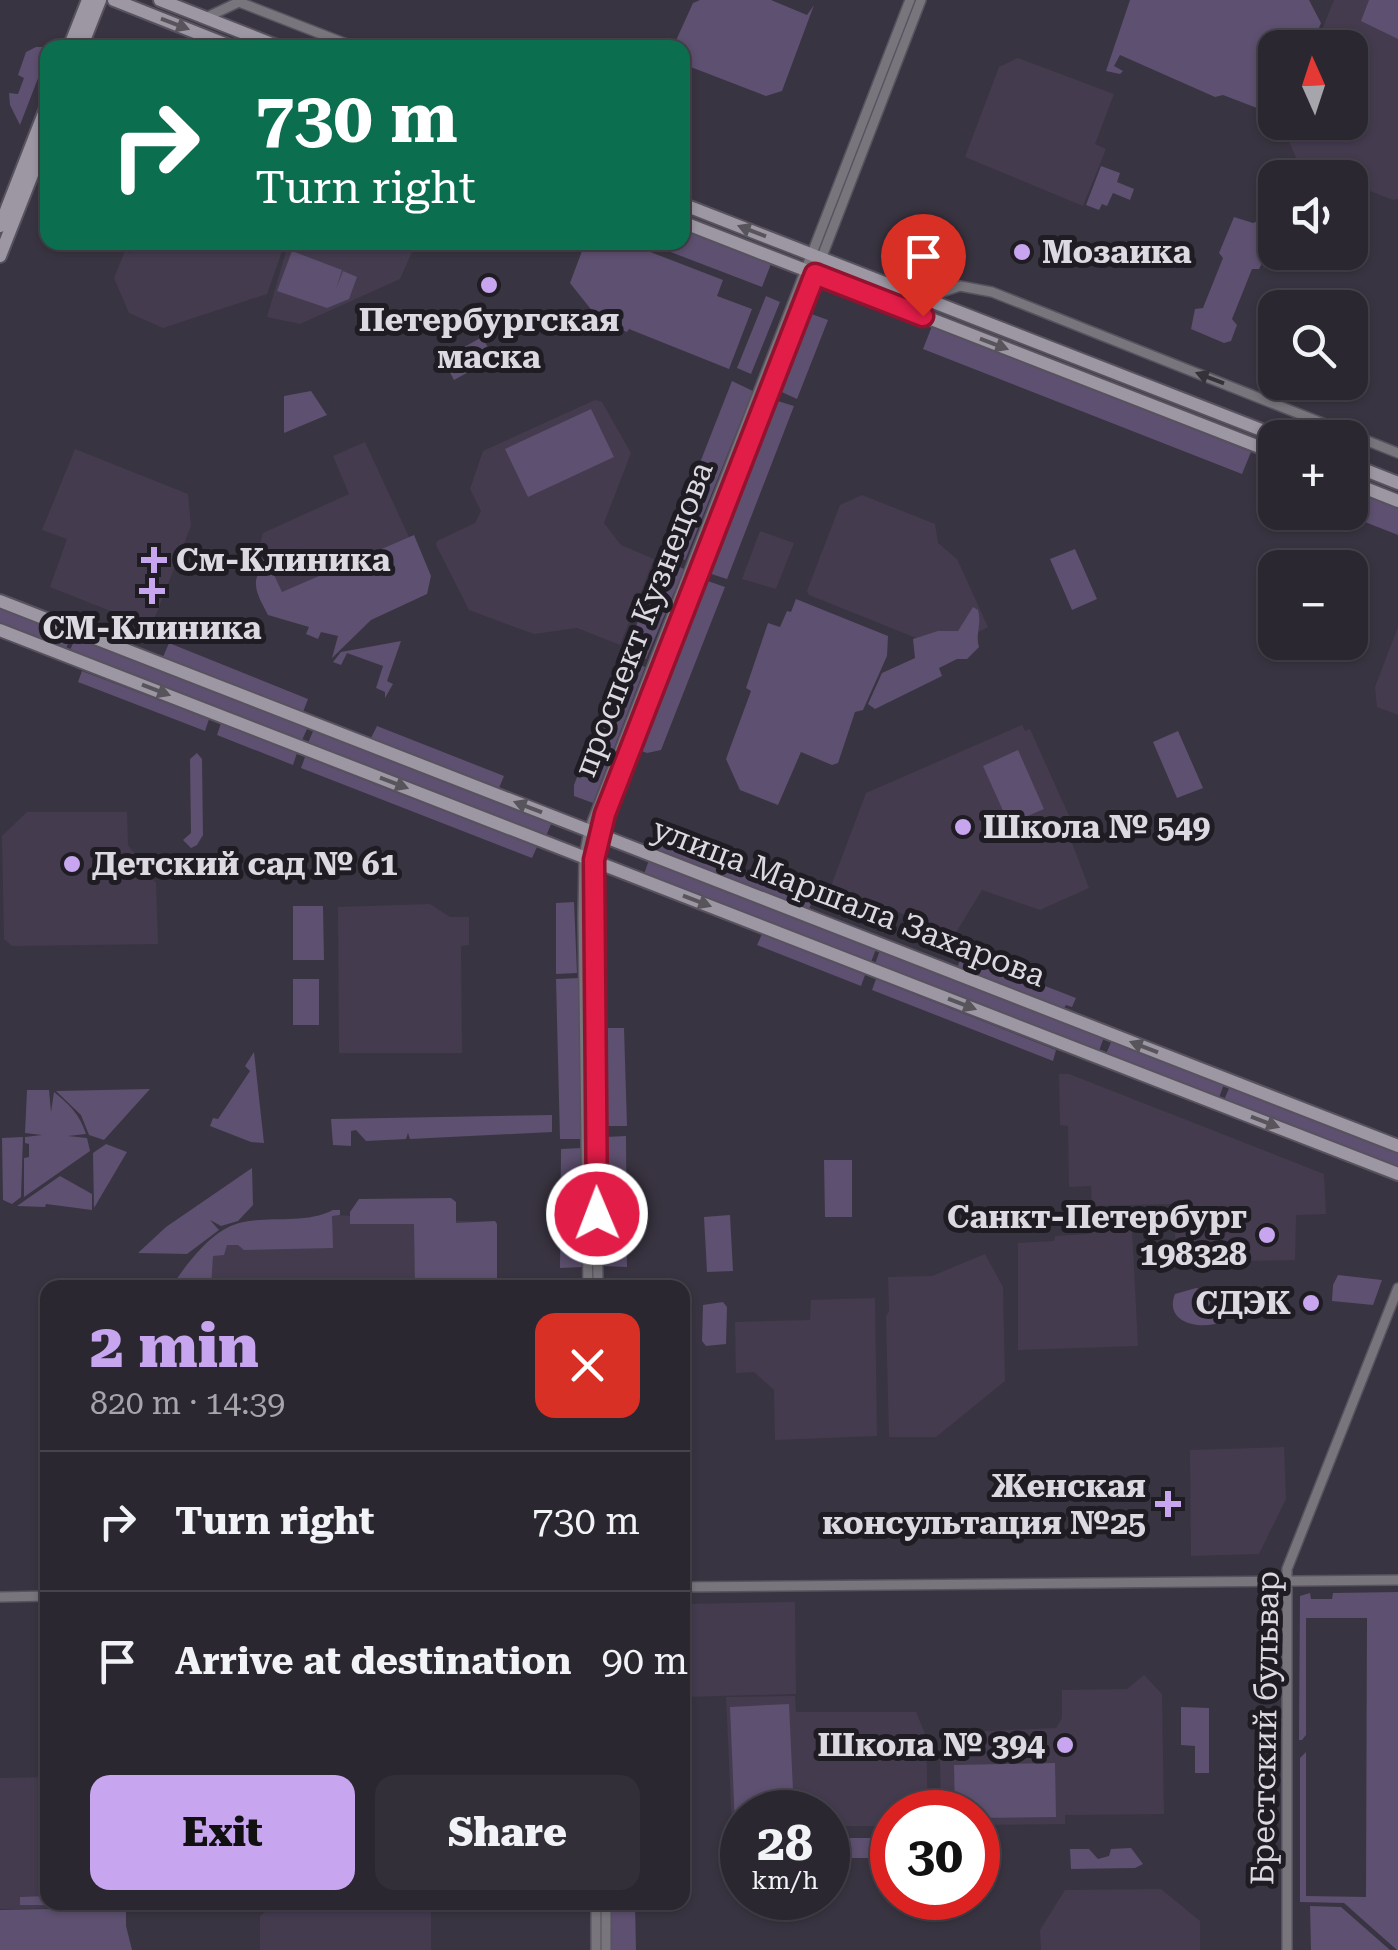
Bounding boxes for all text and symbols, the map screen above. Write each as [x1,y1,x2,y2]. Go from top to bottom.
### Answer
one-way arrow [160,16,190,32]
north arrow [1258,30,1368,140]
map controls [1258,30,1368,660]
text: 730 m [255,77,458,159]
icon: right [90,80,220,210]
button: sound [1258,160,1368,270]
text: Turn right [255,161,476,214]
pin [881,214,966,317]
one-way arrow [737,223,767,238]
icon: arrive [896,229,951,284]
place label: Мозаика [1042,233,1192,271]
marker: Мозаика [1011,241,1033,263]
marker: Петербургская маска [478,274,500,296]
button: search [1258,290,1368,400]
place label: Петербургская маска [359,301,619,376]
one-way arrow [980,336,1010,352]
one-way arrow [1194,369,1224,385]
button: + [1258,420,1368,530]
street label: проспект Кузнецова [565,456,721,782]
place label: См-Клиника [176,541,391,579]
marker: См-Клиника [141,547,167,573]
button: − [1258,550,1368,660]
marker: СМ-Клиника [139,578,165,604]
place label: СМ-Клиника [42,609,262,647]
one-way arrow [142,683,172,699]
one-way arrow [379,776,409,791]
one-way arrow [513,798,543,814]
place label: Школа № 549 [983,808,1211,846]
street label: улица Маршала Захарова [647,809,1051,995]
marker: Школа № 549 [952,816,974,838]
place label: Детский сад № 61 [92,845,398,883]
marker: Детский сад № 61 [61,853,83,875]
one-way arrow [682,893,712,909]
one-way arrow [947,997,977,1012]
one-way arrow [1129,1038,1159,1054]
one-way arrow [1250,1114,1280,1130]
position arrow [545,1162,649,1266]
place label: Санкт-Петербург 198328 [947,1198,1247,1273]
marker: Санкт-Петербург 198328 [1256,1224,1278,1246]
place label: СДЭК [1196,1284,1291,1322]
marker: СДЭК [1300,1292,1322,1314]
text: 2 min [90,1311,259,1382]
button: close [535,1313,640,1418]
text: 820 m · 14:39 [90,1384,285,1422]
place label: Женская консультация №25 [822,1467,1146,1542]
marker: Женская консультация №25 [1155,1491,1181,1517]
icon: right [90,1494,145,1549]
text: Turn right [175,1499,374,1543]
text: 730 m [532,1499,640,1543]
street label: Брестский бульвар [1243,1570,1287,1886]
icon: arrive [90,1634,145,1689]
text: Arrive at destination [175,1639,571,1683]
text: 90 m [601,1639,688,1683]
place label: Школа № 394 [818,1726,1045,1764]
marker: Школа № 394 [1054,1734,1076,1756]
button: Exit [90,1775,355,1890]
button: Share [375,1775,640,1890]
speed limit sign: 30 [870,1790,1000,1920]
text: 28 [757,1814,813,1872]
text: km/h [752,1866,818,1895]

